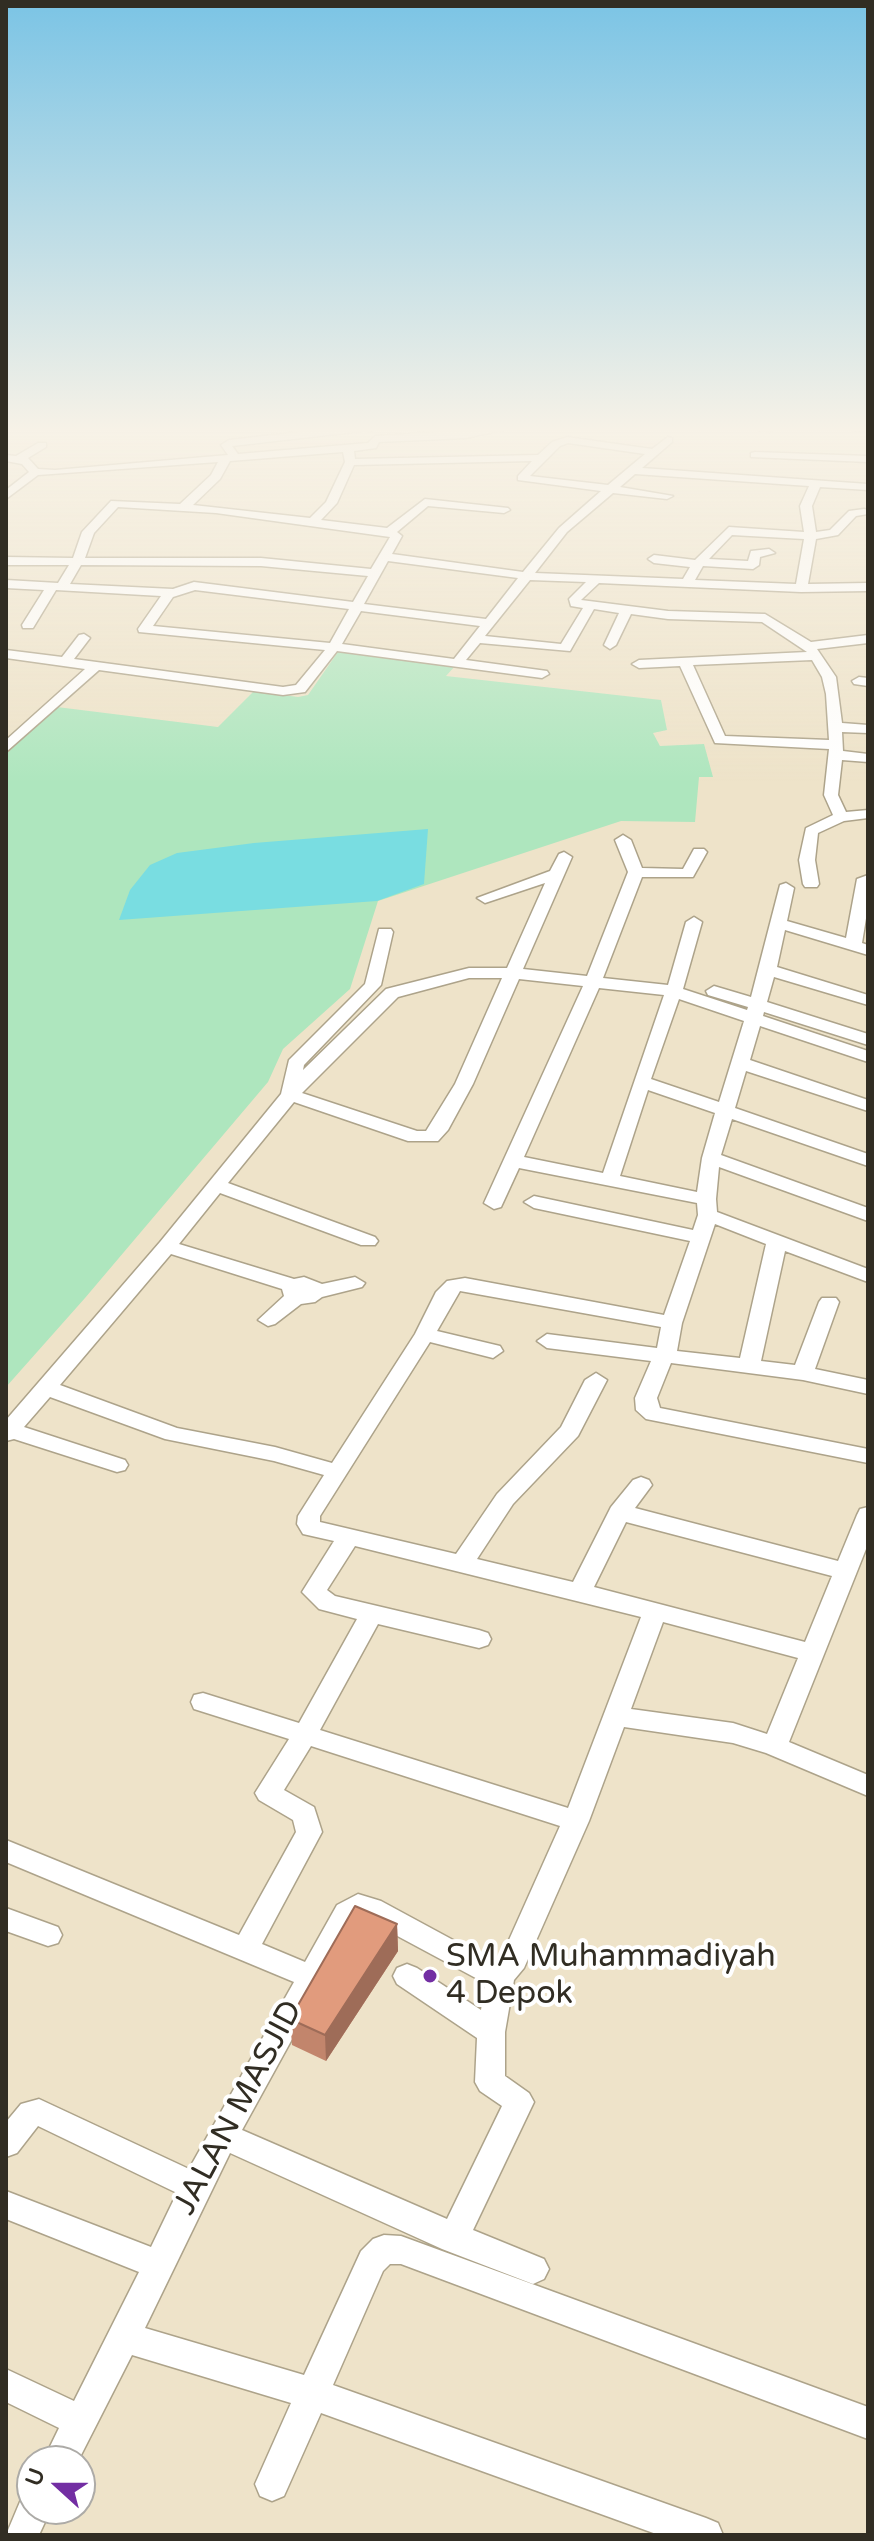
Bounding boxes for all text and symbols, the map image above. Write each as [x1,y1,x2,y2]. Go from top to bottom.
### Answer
place label: SMA Muhammadiyah 4 Depok [446,1939,776,2014]
marker: SMA Muhammadiyah 4 Depok [421,1967,439,1985]
street label: JALAN MASJID [166,1994,312,2222]
north arrow [16,2445,96,2525]
text: U [20,2465,51,2490]

